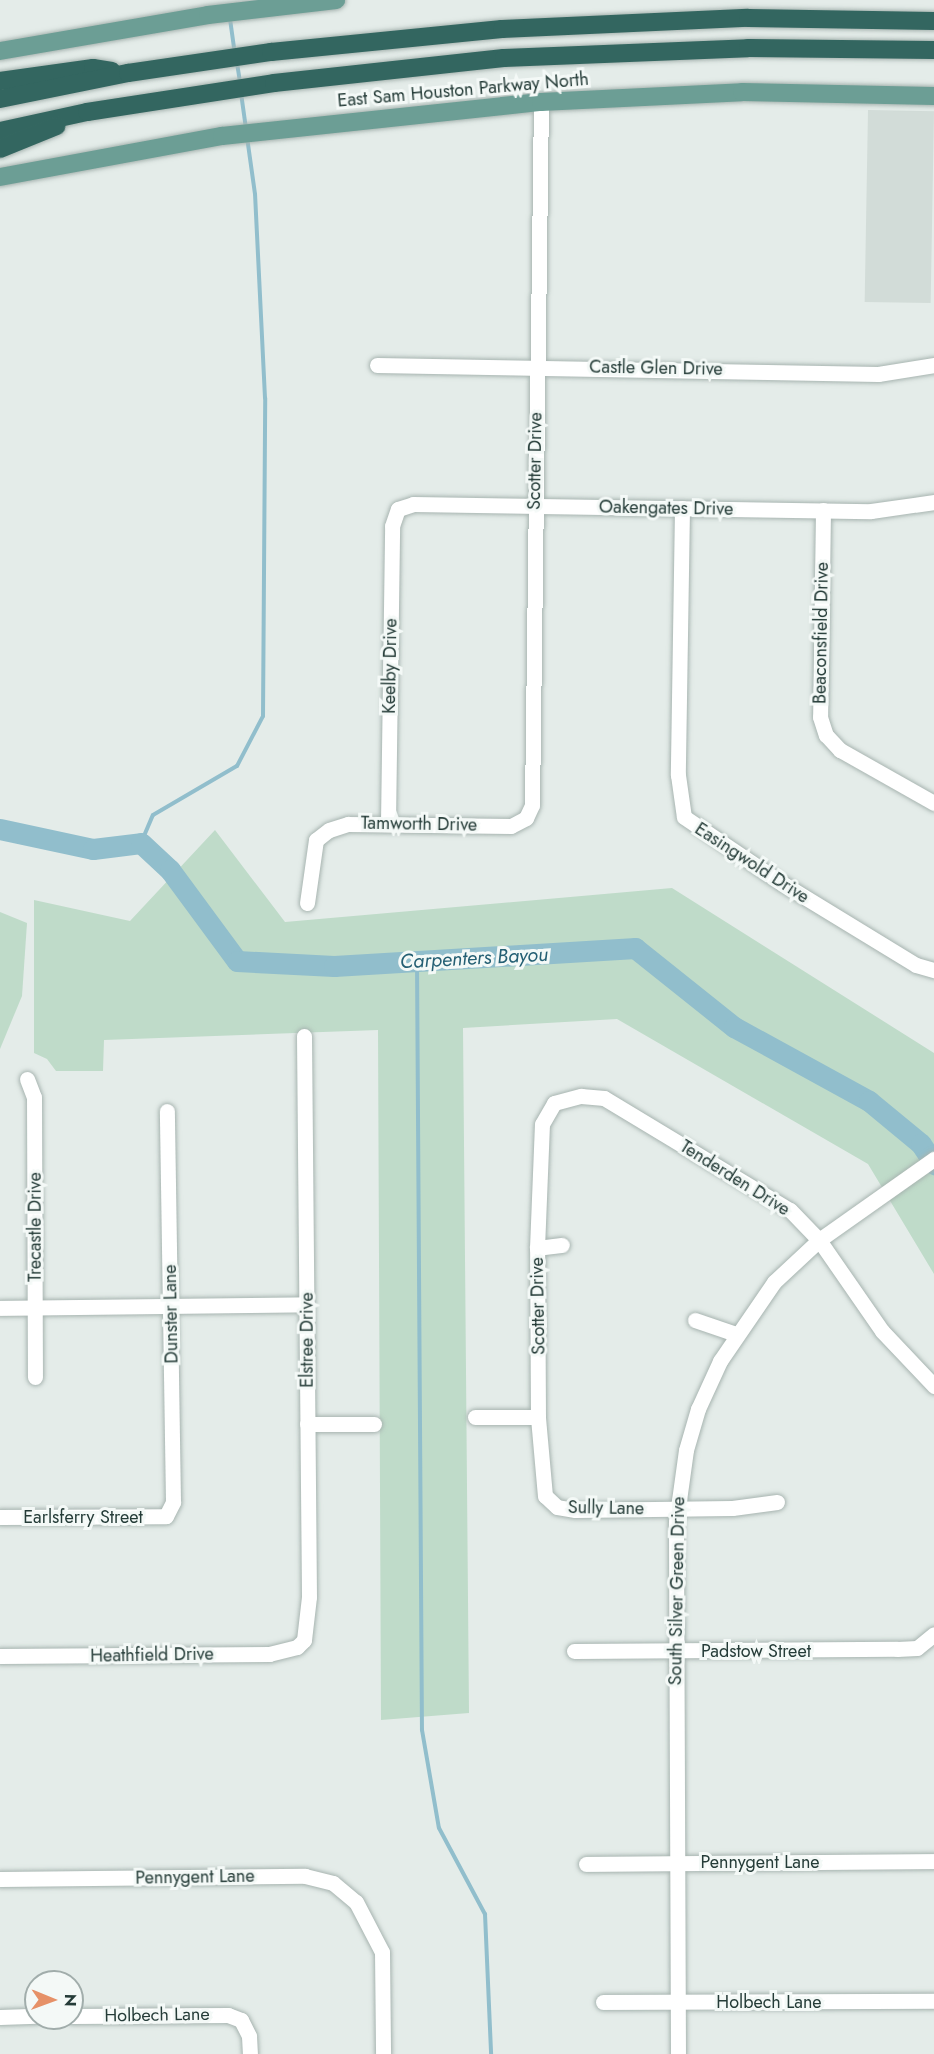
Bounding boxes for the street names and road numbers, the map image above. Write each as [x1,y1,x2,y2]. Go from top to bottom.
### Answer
street label: East Sam Houston Parkway North [336,68,590,112]
street label: Castle Glen Drive [589,356,723,380]
street label: Scotter Drive [523,412,547,510]
street label: Oakengates Drive [599,496,733,520]
street label: Beaconsfield Drive [809,562,833,704]
street label: Keelby Drive [378,618,402,714]
street label: Tamworth Drive [361,812,477,836]
street label: Easingwold Drive [691,818,813,908]
street label: Tenderden Drive [676,1136,794,1220]
street label: Trecastle Drive [24,1172,46,1282]
street label: Scotter Drive [526,1257,550,1355]
street label: Dunster Lane [159,1264,183,1364]
street label: Elstree Drive [296,1292,318,1388]
street label: South Silver Green Drive [665,1496,689,1686]
street label: Sully Lane [568,1497,644,1519]
street label: Earlsferry Street [23,1506,143,1528]
street label: Padstow Street [701,1640,811,1662]
street label: Heathfield Drive [90,1643,214,1667]
street label: Pennygent Lane [700,1851,820,1873]
street label: Pennygent Lane [135,1865,255,1889]
street label: Holbech Lane [716,1991,822,2013]
street label: Holbech Lane [104,2003,210,2027]

